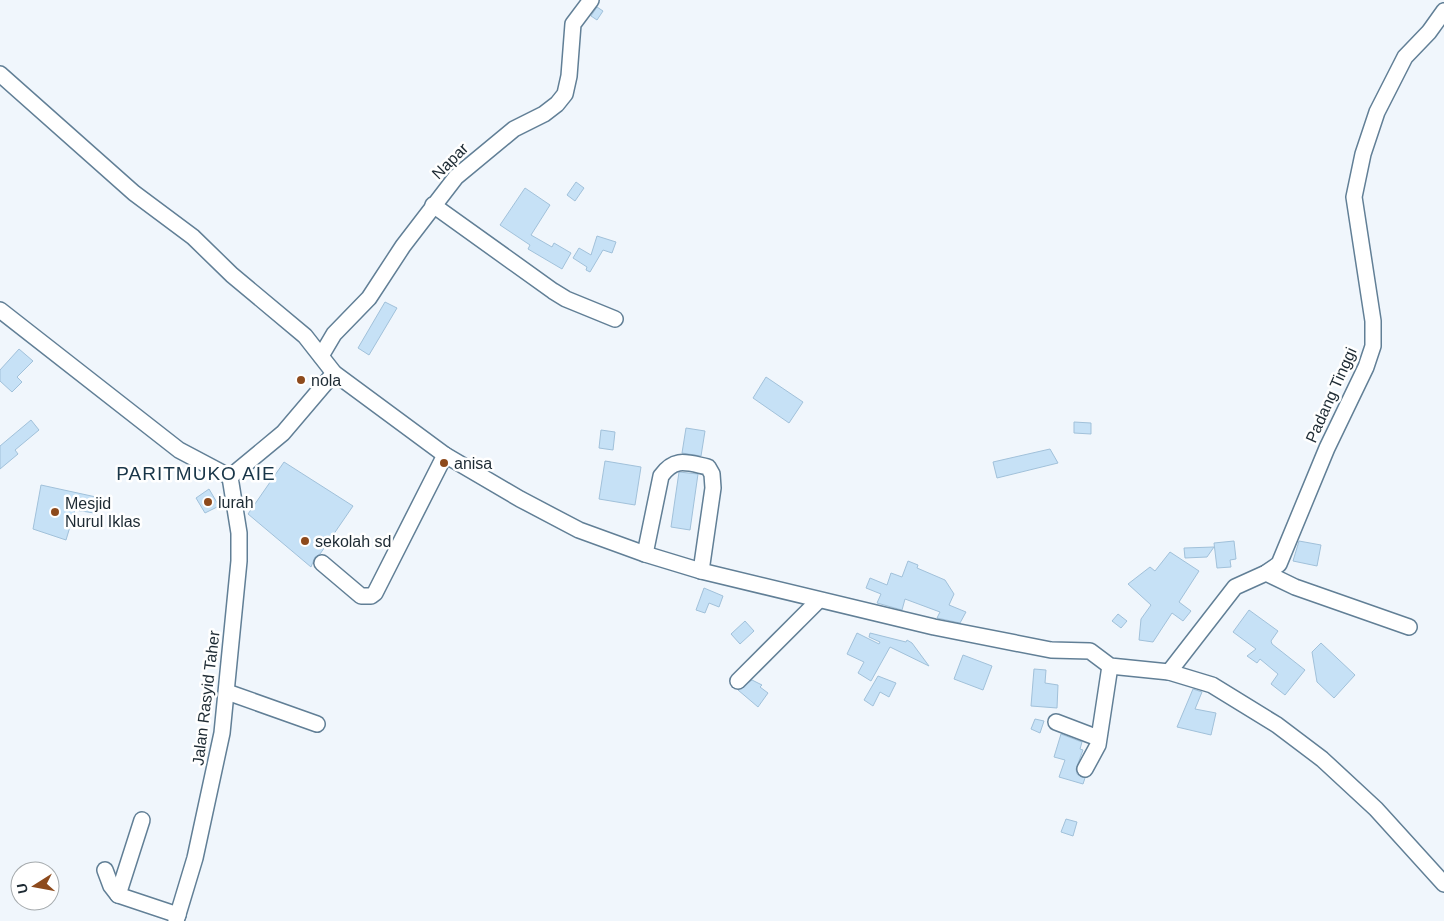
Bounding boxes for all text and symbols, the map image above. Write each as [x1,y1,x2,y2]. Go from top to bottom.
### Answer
street label: Napar [429,139,472,182]
street label: Padang Tinggi [1302,345,1360,445]
place label: nola [311,372,341,389]
marker: nola [295,374,307,386]
place label: anisa [454,455,492,472]
marker: anisa [438,457,450,469]
district label: PARITMUKO AIE [116,463,276,484]
place label: lurah [218,494,254,511]
place label: Mesjid Nurul Iklas [65,495,141,530]
marker: lurah [202,496,214,508]
marker: Mesjid Nurul Iklas [49,506,61,518]
place label: sekolah sd [315,533,392,550]
marker: sekolah sd [299,535,311,547]
street label: Jalan Rasyid Taher [189,629,223,766]
north arrow [10,861,60,911]
text: U [13,882,31,895]

